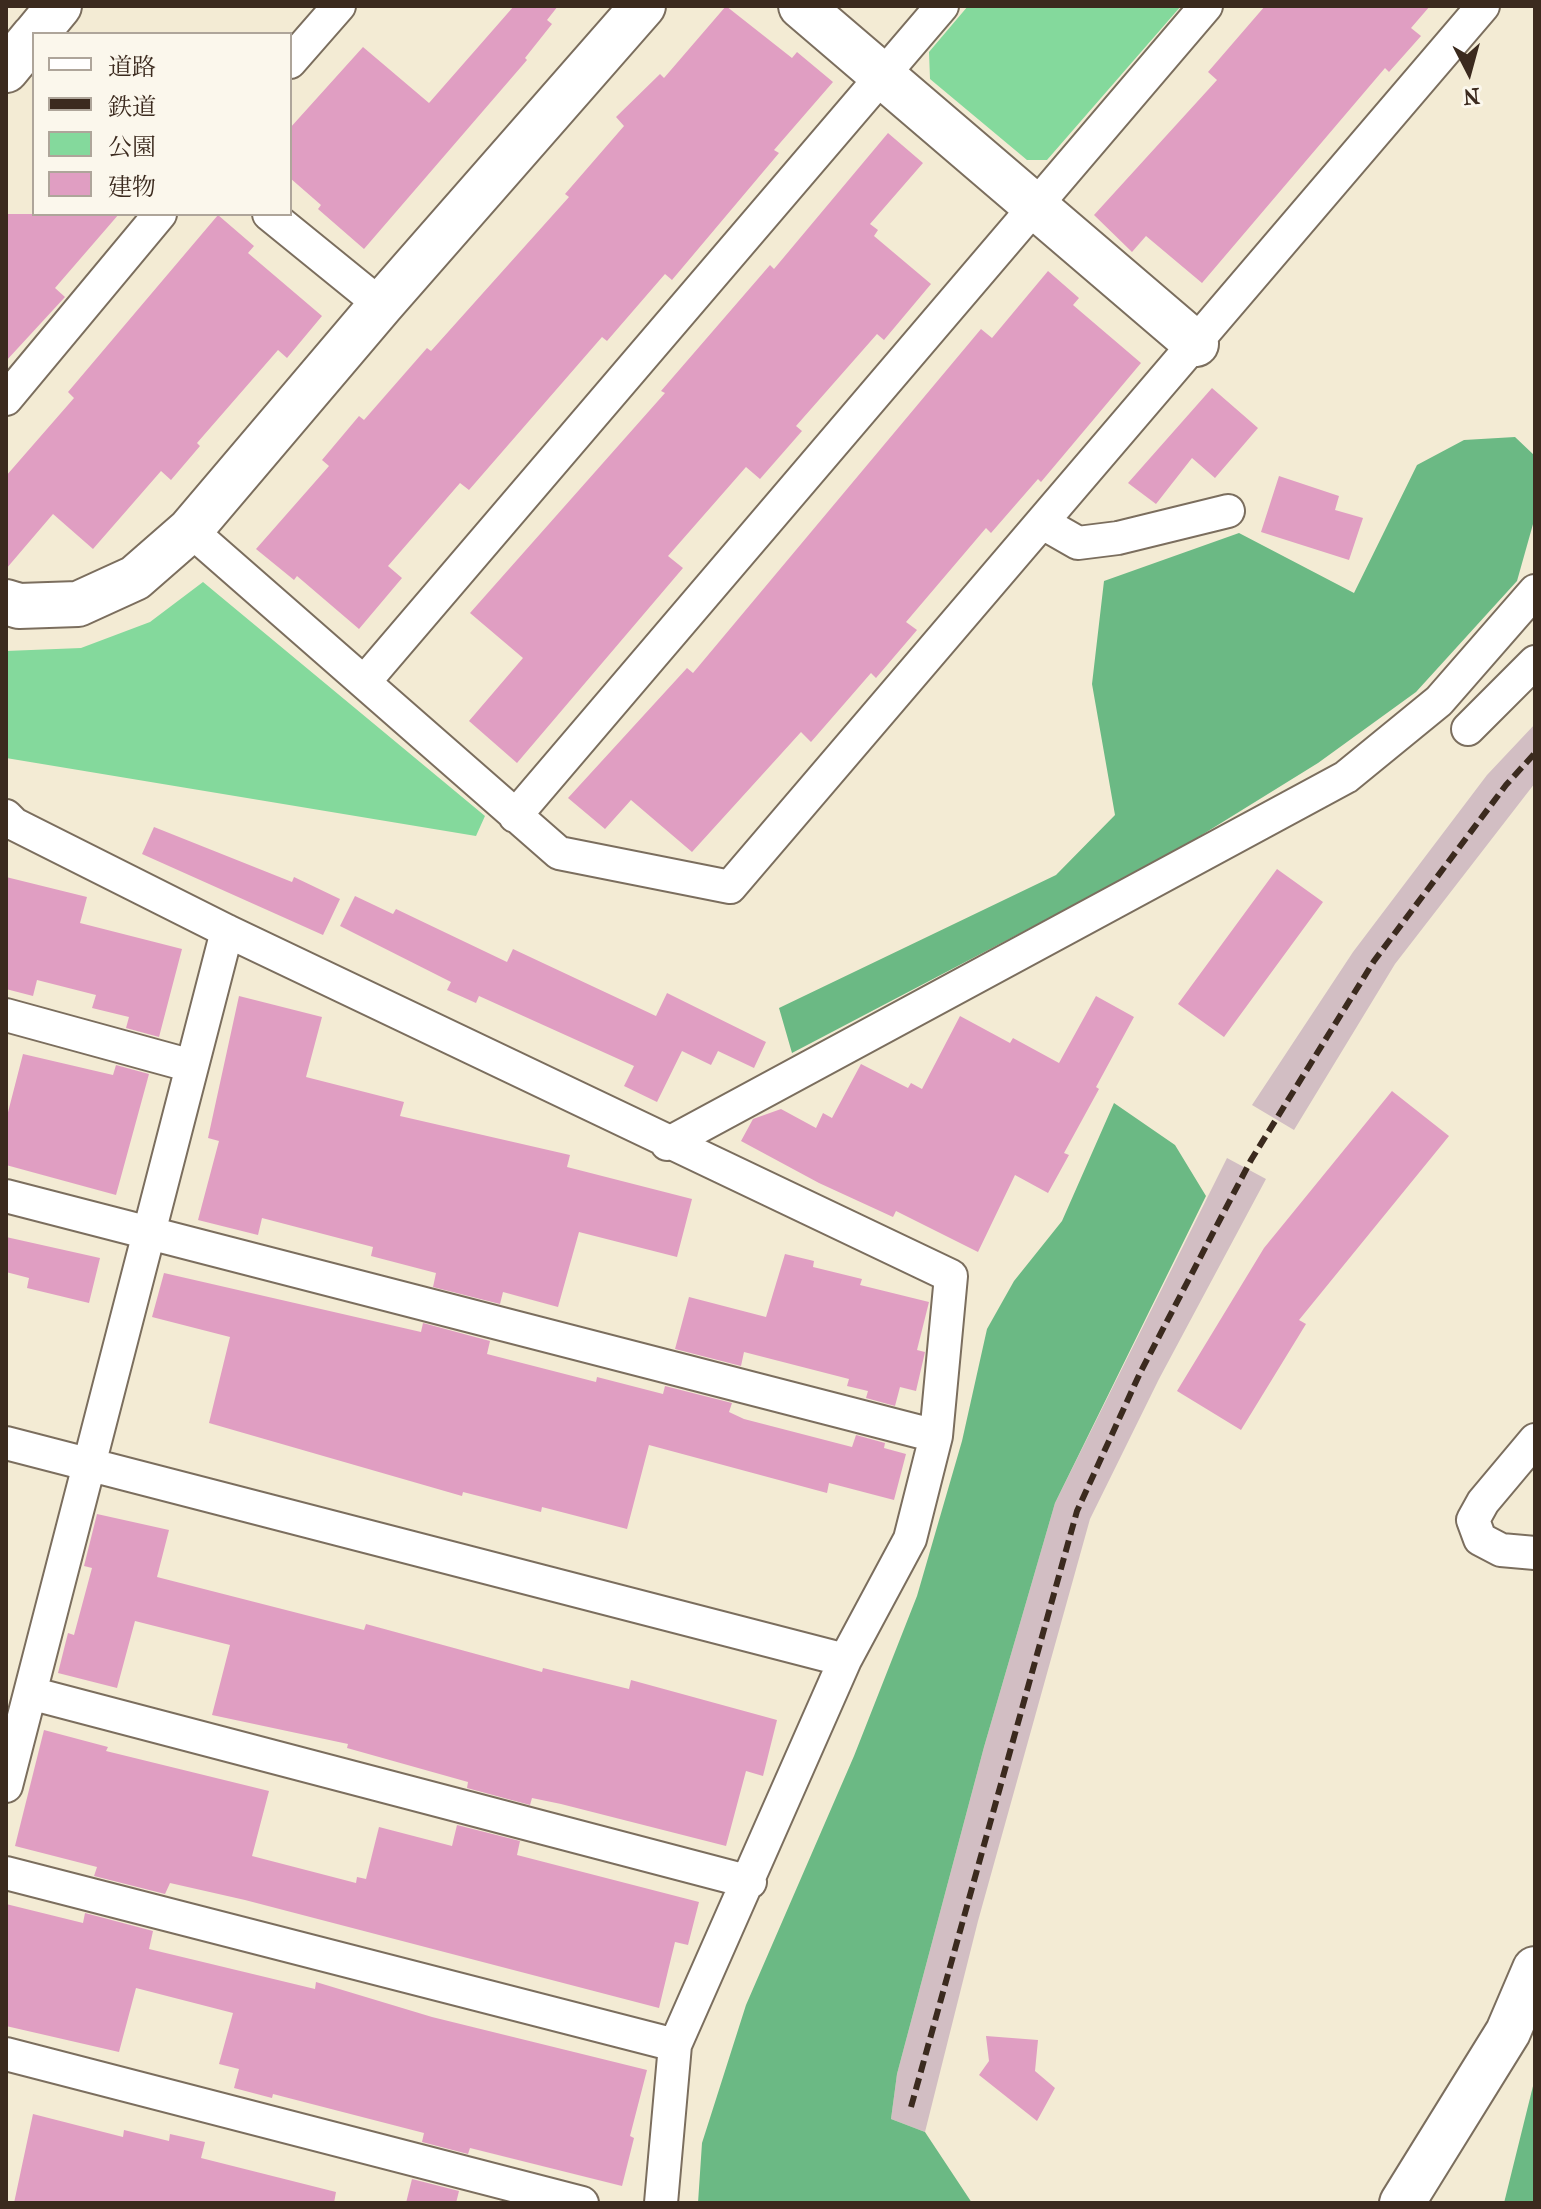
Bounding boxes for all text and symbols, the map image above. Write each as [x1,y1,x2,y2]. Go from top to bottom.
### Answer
legend [32,32,292,216]
north arrow [1429,32,1509,112]
text: 道路 [108,53,156,81]
text: N [1462,82,1481,110]
text: 鉄道 [108,93,156,121]
text: 公園 [108,133,156,161]
text: 建物 [108,173,156,201]

